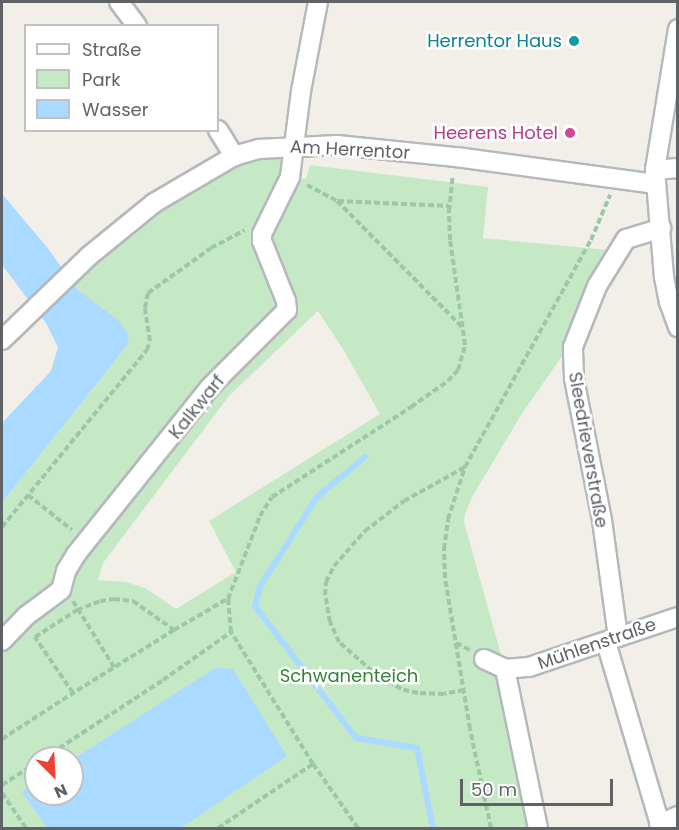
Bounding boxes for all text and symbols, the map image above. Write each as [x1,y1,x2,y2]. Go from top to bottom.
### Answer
legend [24,24,219,132]
place label: Herrentor Haus [427,30,562,52]
marker: Herrentor Haus [567,34,581,48]
text: Straße [82,37,141,62]
text: Park [82,67,121,92]
text: Wasser [82,97,148,122]
place label: Heerens Hotel [434,122,558,144]
marker: Heerens Hotel [563,126,577,140]
street label: Am Herrentor [290,136,410,164]
street label: Sleedrieverstraße [564,370,612,530]
street label: Kalkwarf [165,371,229,443]
street label: Mühlenstraße [535,614,659,674]
park label: Schwanenteich [280,665,418,687]
north arrow [24,746,84,806]
scale bar [463,767,616,805]
text: 50 m [471,777,517,802]
text: N [51,778,71,804]

